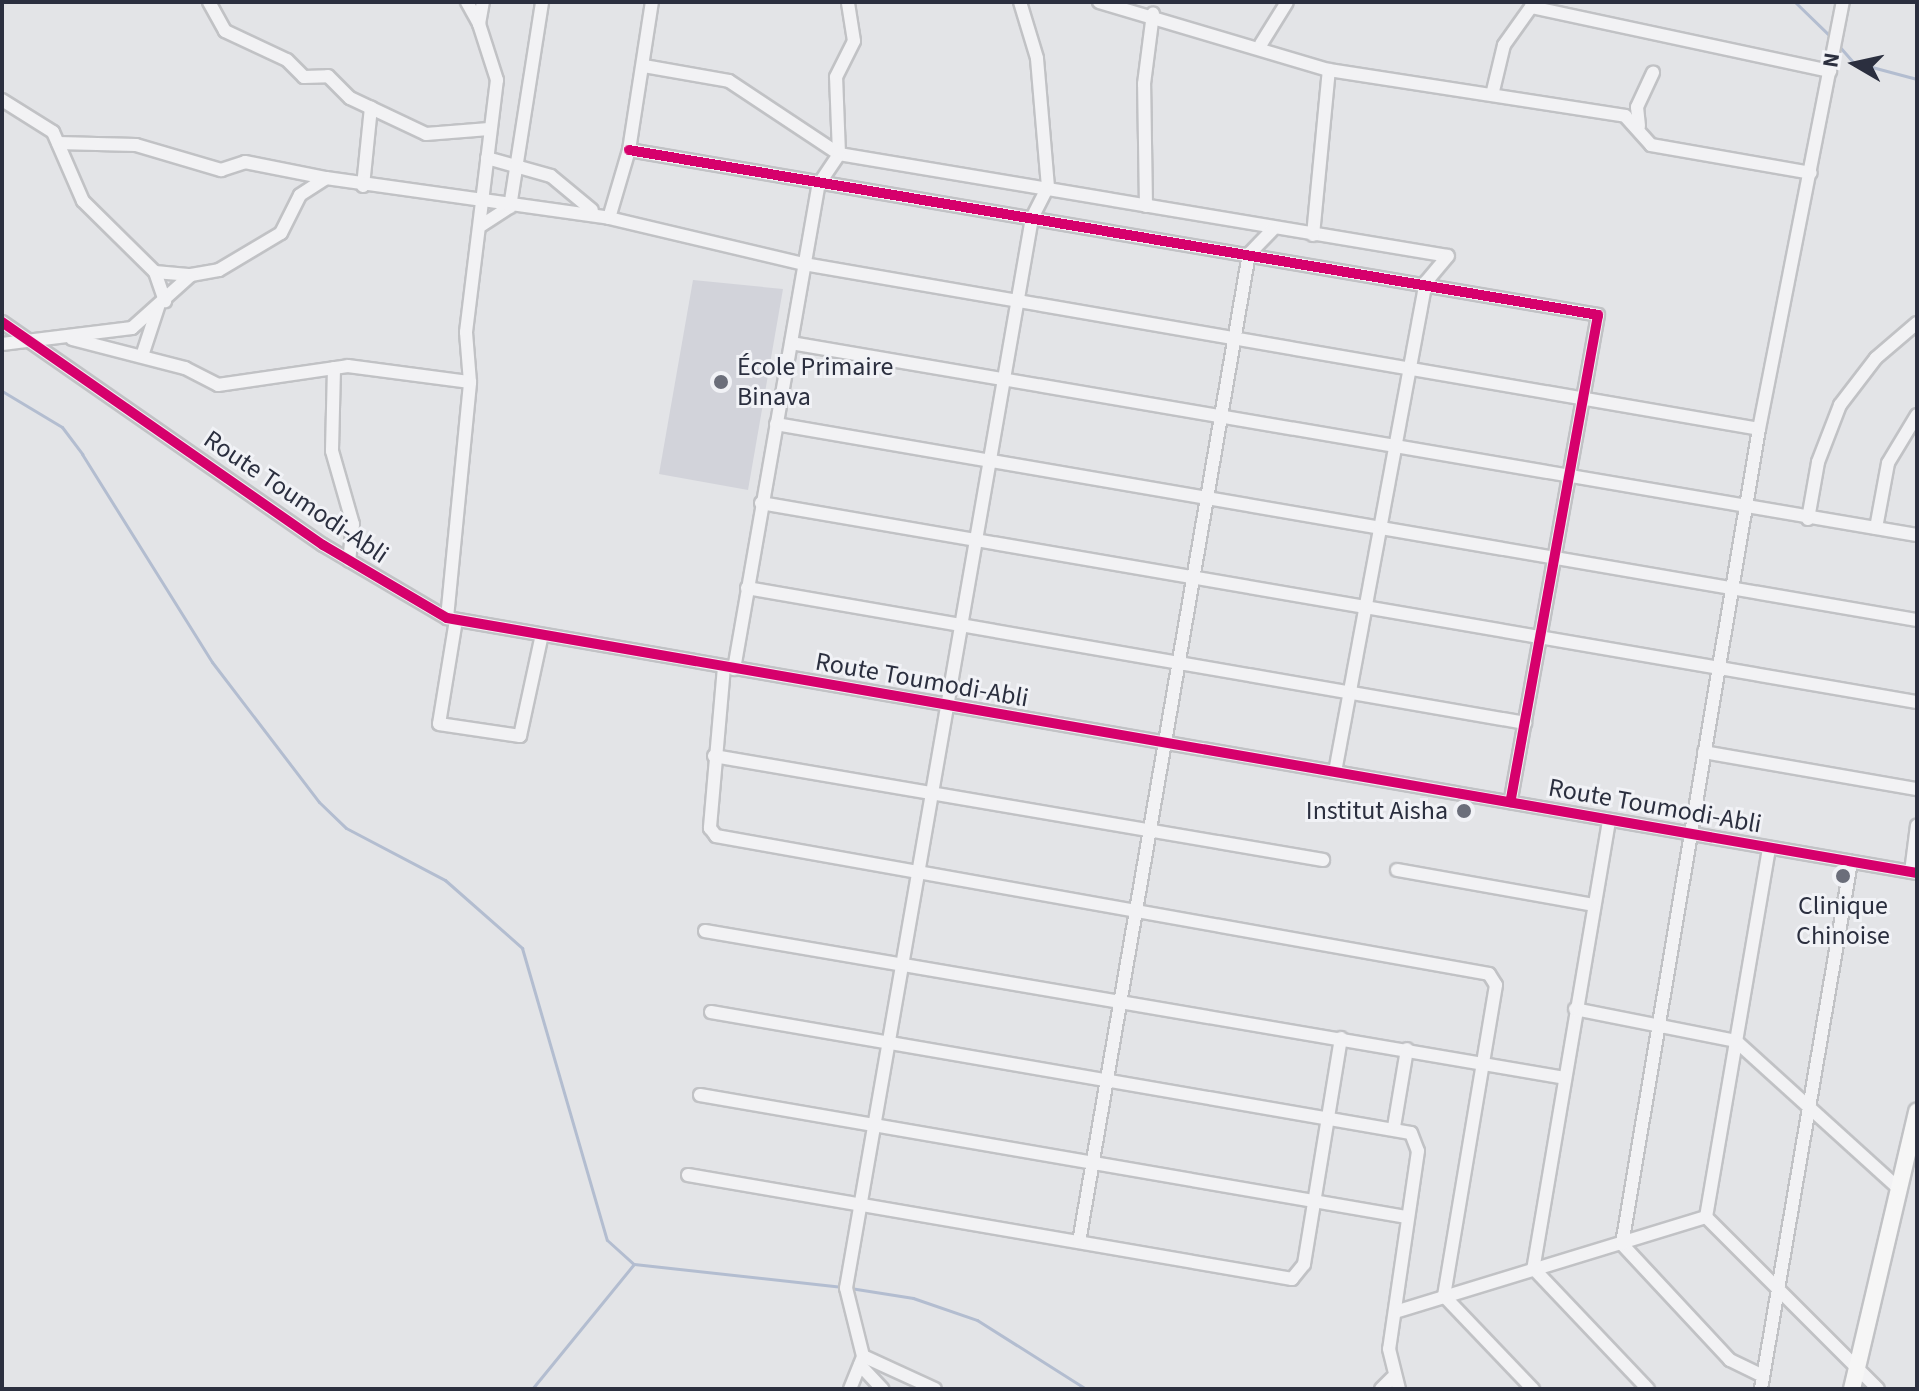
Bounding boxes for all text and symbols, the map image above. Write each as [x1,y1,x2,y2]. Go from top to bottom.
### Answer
north arrow [1815,24,1895,104]
text: N [1814,51,1848,70]
place label: École Primaire Binava [737,351,893,412]
marker: École Primaire Binava [712,373,730,391]
street label: Route Toumodi-Abli [198,424,394,570]
street label: Route Toumodi-Abli [813,646,1031,714]
street label: Route Toumodi-Abli [1546,772,1764,840]
place label: Institut Aisha [1306,795,1448,827]
marker: Institut Aisha [1455,802,1473,820]
marker: Clinique Chinoise [1832,865,1854,887]
place label: Clinique Chinoise [1796,890,1890,952]

